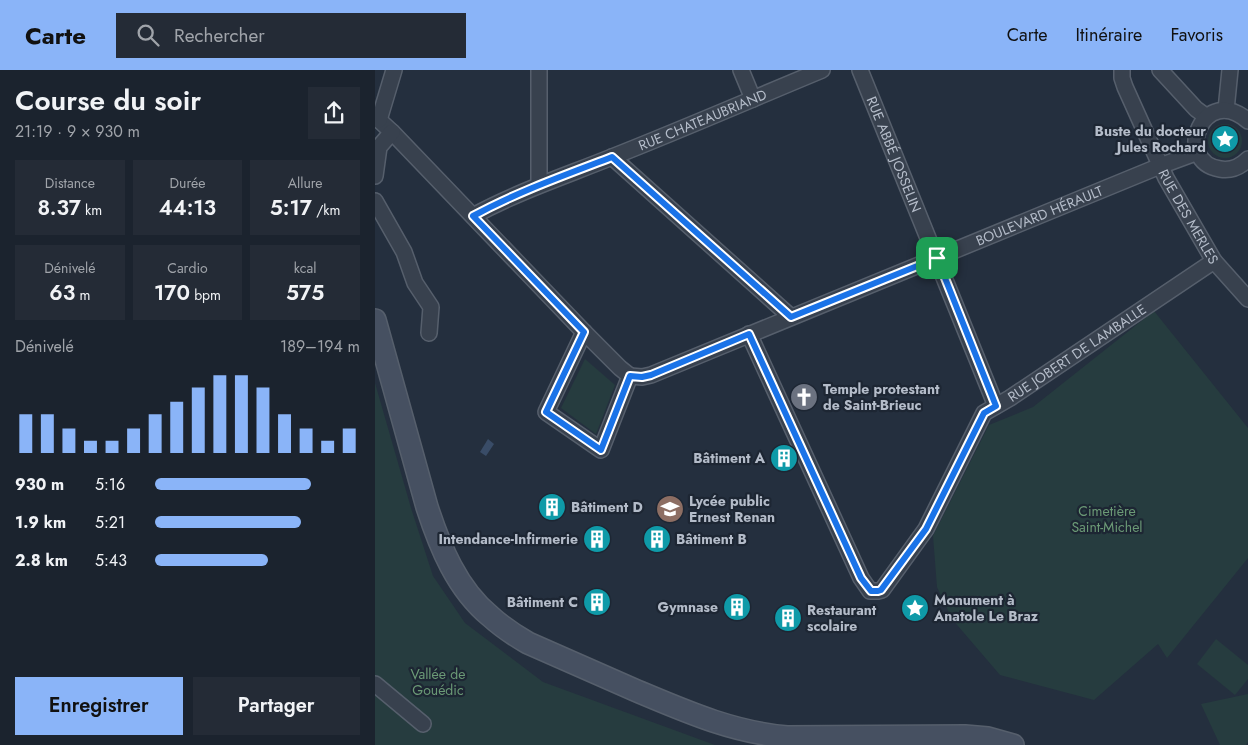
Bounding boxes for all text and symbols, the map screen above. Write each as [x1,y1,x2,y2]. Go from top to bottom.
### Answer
search box [116,13,466,58]
text: Carte [25,18,86,53]
icon: search [134,21,162,49]
text: Rechercher [174,22,265,49]
text: Carte [1007,22,1048,48]
text: Itinéraire [1076,22,1142,48]
text: Favoris [1170,22,1223,48]
text: Course du soir [15,80,201,121]
street label: RUE CHATEAUBRIAND [635,84,770,155]
button: share [308,87,360,139]
street label: RUE ABBÉ JOSSELIN [862,93,927,215]
text: 21:19 · 9 × 930 m [15,120,140,143]
place label: Buste du docteur Jules Rochard [1095,121,1206,157]
place icon: Buste du docteur Jules Rochard [1210,124,1240,154]
street label: RUE DES MERLES [1153,166,1224,268]
text: Distance [45,173,95,193]
text: Durée [170,173,205,193]
text: Allure [288,173,323,193]
street label: BOULEVARD HÉRAULT [973,180,1106,251]
text: 8.37 [38,193,81,223]
text: 44:13 [159,193,216,223]
text: 5:17 [270,193,312,223]
text: km [81,200,102,220]
text: /km [312,200,340,220]
pin [916,237,958,279]
icon: arrive [923,244,951,272]
text: Dénivelé [44,258,95,278]
text: Cardio [167,258,208,278]
text: kcal [294,258,316,278]
text: 63 [49,278,75,308]
text: 170 [154,278,190,308]
text: 575 [286,278,324,308]
text: m [75,285,90,305]
text: bpm [190,285,221,305]
street label: RUE JOBERT DE LAMBALLE [1004,299,1150,407]
text: Dénivelé [15,335,74,358]
text: 189–194 m [280,335,360,358]
place label: Temple protestant de Saint-Brieuc [823,379,940,415]
church icon: Temple protestant de Saint-Brieuc [789,382,819,412]
building icon: Bâtiment A [769,443,799,473]
place label: Bâtiment A [693,448,766,468]
text: 930 m [15,473,64,496]
text: 5:16 [95,473,125,496]
place label: Lycée public Ernest Renan [689,491,775,527]
building icon: Bâtiment D [537,492,567,522]
school or university icon: Lycée public Ernest Renan [655,494,685,524]
place label: Bâtiment D [571,497,643,517]
park label: Cimetière Saint-Michel [1071,501,1143,537]
text: 1.9 km [15,511,66,534]
text: 5:21 [95,511,125,534]
building icon: Intendance-Infirmerie [582,524,612,554]
building icon: Bâtiment B [642,524,672,554]
place label: Intendance-Infirmerie [439,529,578,549]
place label: Bâtiment B [676,529,747,549]
text: 2.8 km [15,549,68,572]
text: 5:43 [95,549,127,572]
building icon: Bâtiment C [582,587,612,617]
place label: Monument à Anatole Le Braz [933,590,1039,626]
place label: Bâtiment C [507,592,578,612]
building icon: Gymnase [722,592,752,622]
place icon: Monument à Anatole Le Braz [900,593,930,623]
place label: Gymnase [658,597,718,617]
place label: Restaurant scolaire [807,600,877,636]
building icon: Restaurant scolaire [773,603,803,633]
park label: Vallée de Gouédic [411,664,465,700]
button: Enregistrer [15,677,183,735]
button: Partager [193,677,360,735]

